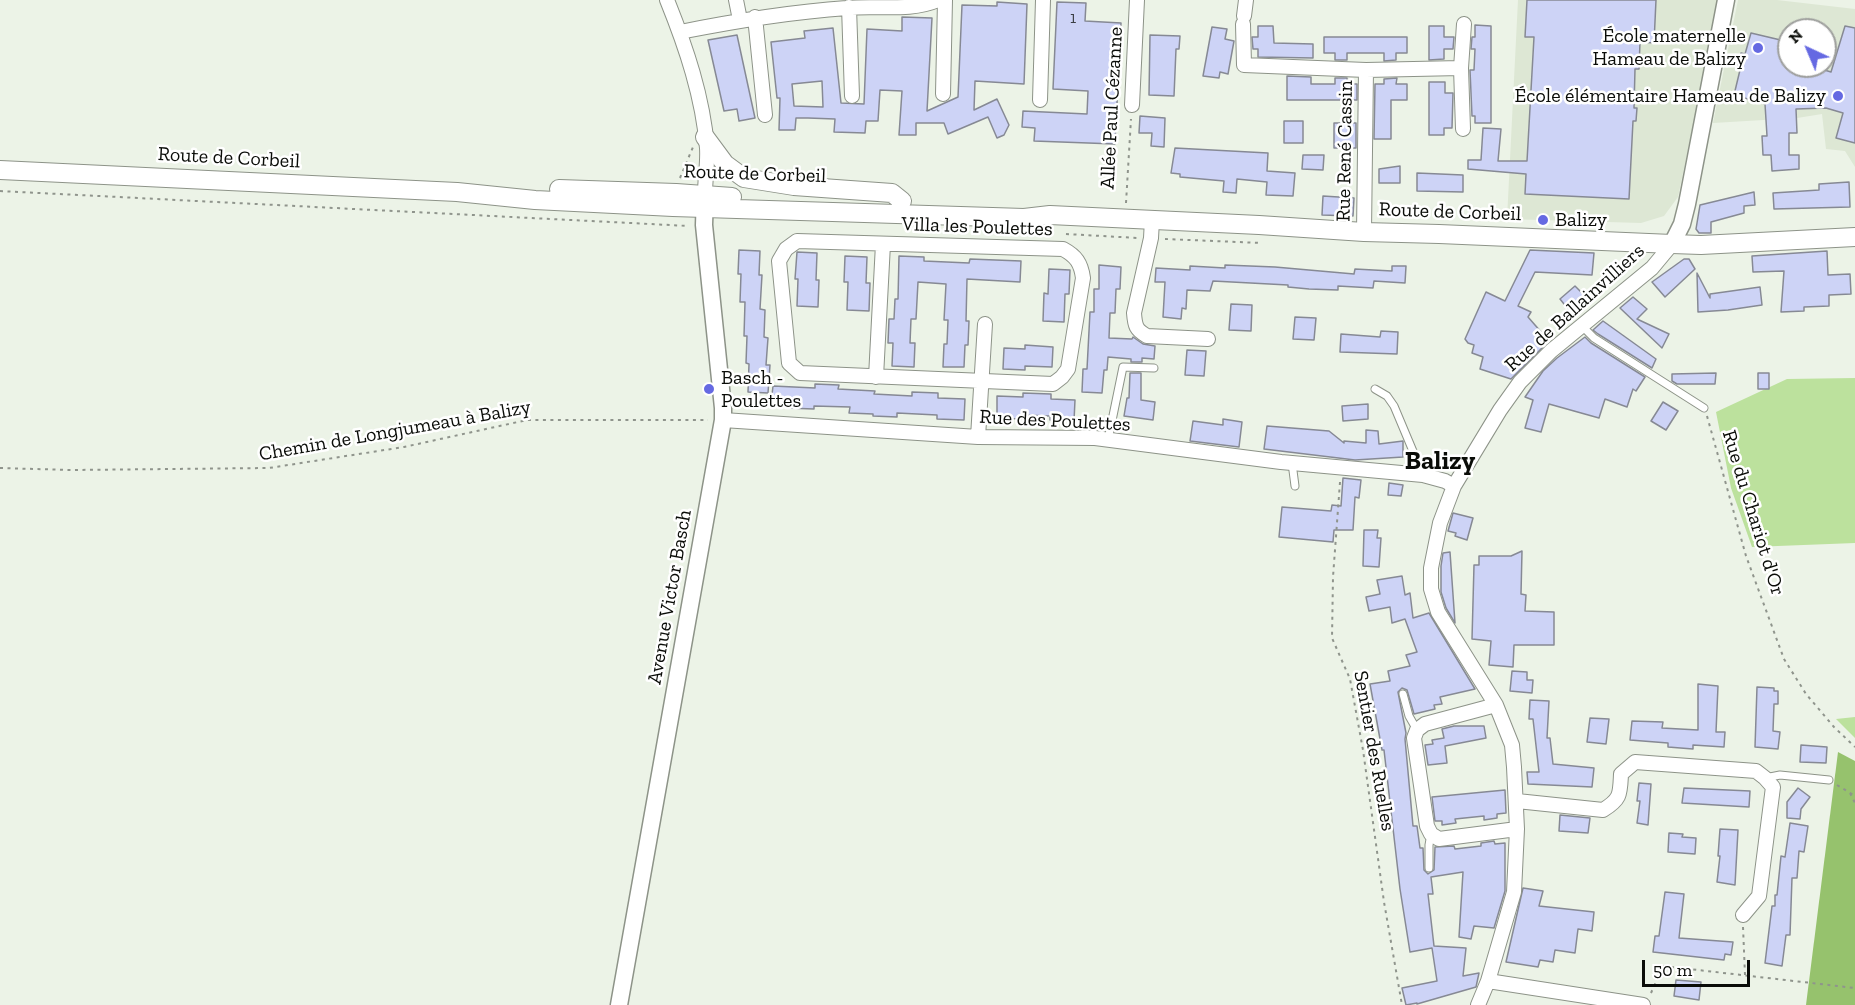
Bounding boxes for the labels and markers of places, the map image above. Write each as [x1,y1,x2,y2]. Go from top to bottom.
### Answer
place label: École maternelle Hameau de Balizy [1592,24,1746,71]
marker: École maternelle Hameau de Balizy [1751,41,1765,55]
place label: École élémentaire Hameau de Balizy [1515,84,1826,108]
marker: École élémentaire Hameau de Balizy [1831,89,1845,103]
place label: Balizy [1555,208,1607,232]
marker: Balizy [1536,213,1550,227]
place label: Basch - Poulettes [721,366,801,413]
marker: Basch - Poulettes [702,382,716,396]

